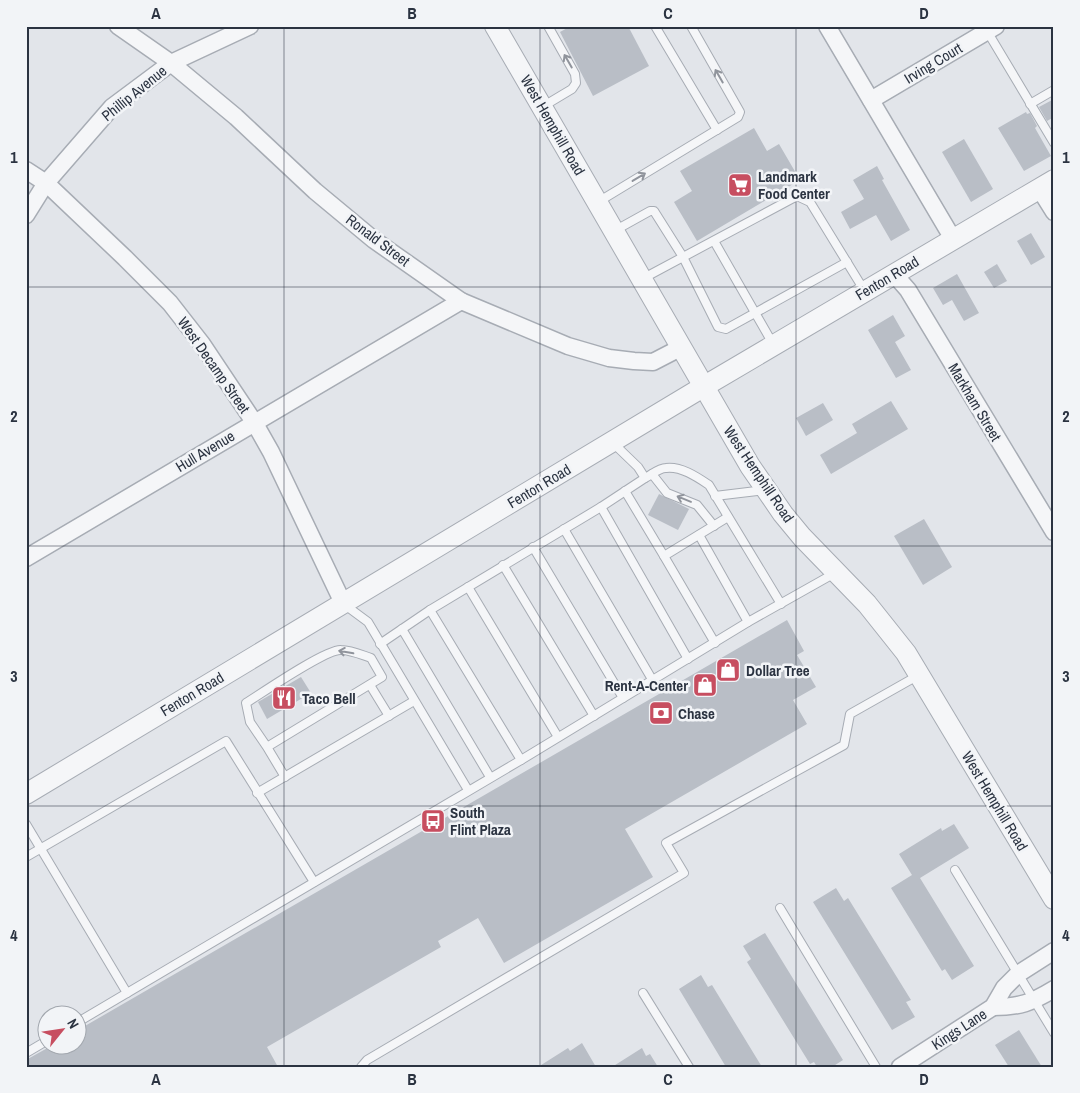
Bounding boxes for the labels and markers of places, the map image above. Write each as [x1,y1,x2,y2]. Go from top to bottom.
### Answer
place label: Landmark Food Center [758,166,830,204]
supermarket icon: Landmark Food Center [727,172,753,198]
shop icon: Dollar Tree [715,657,741,683]
place label: Dollar Tree [746,660,810,681]
shop icon: Rent-A-Center [692,672,718,698]
place label: Rent-A-Center [605,675,688,696]
restaurant icon: Taco Bell [271,685,297,711]
place label: Taco Bell [302,688,356,709]
bank icon: Chase [648,700,674,726]
place label: Chase [678,703,715,724]
place label: South Flint Plaza [450,802,511,840]
bus stop icon: South Flint Plaza [420,808,446,834]

